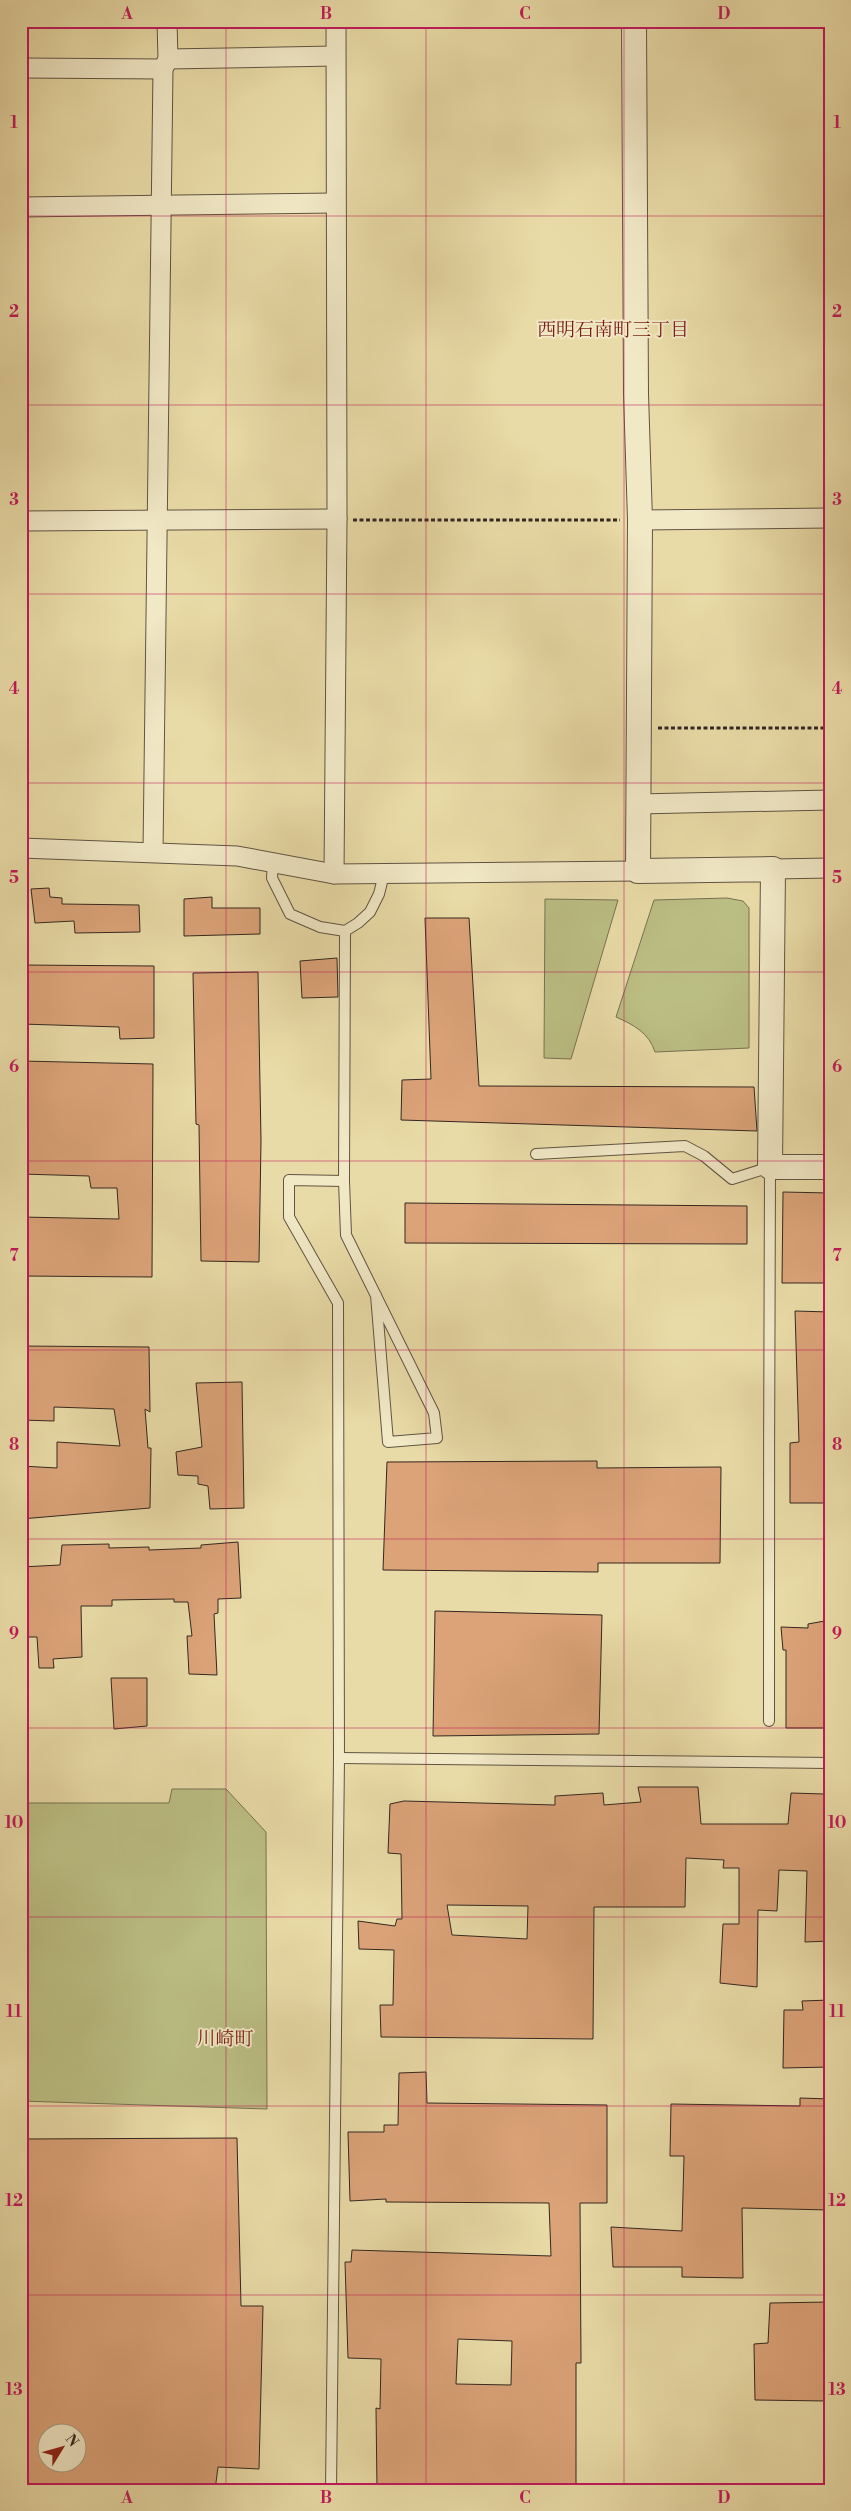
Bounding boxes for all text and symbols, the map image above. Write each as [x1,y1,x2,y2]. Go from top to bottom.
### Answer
text: A [120,4,133,24]
text: B [320,4,332,24]
text: C [519,4,531,24]
text: D [718,4,731,24]
text: 1 [10,113,18,133]
text: 1 [833,113,841,133]
text: 2 [9,302,19,322]
text: 2 [832,302,842,322]
district label: 西明石南町三丁目 [537,318,689,342]
text: 3 [9,490,19,510]
text: 3 [832,490,842,510]
text: 4 [9,679,20,699]
text: 4 [832,679,843,699]
text: 5 [9,868,19,888]
text: 5 [832,868,842,888]
text: 6 [9,1057,19,1077]
text: 6 [832,1057,842,1077]
text: 7 [9,1246,19,1266]
text: 7 [832,1246,842,1266]
text: 8 [9,1435,19,1455]
text: 8 [832,1435,842,1455]
text: 9 [9,1624,19,1644]
text: 9 [832,1624,842,1644]
text: 10 [5,1813,23,1833]
text: 10 [828,1813,846,1833]
text: 11 [6,2002,22,2022]
text: 11 [829,2002,845,2022]
district label: 川崎町 [196,2027,254,2051]
text: 12 [5,2191,23,2211]
text: 12 [828,2191,846,2211]
text: 13 [5,2380,23,2400]
text: 13 [828,2380,846,2400]
north arrow [38,2424,88,2474]
text: N [61,2431,82,2451]
text: A [120,2488,133,2508]
text: B [320,2488,332,2508]
text: C [519,2488,531,2508]
text: D [718,2488,731,2508]

